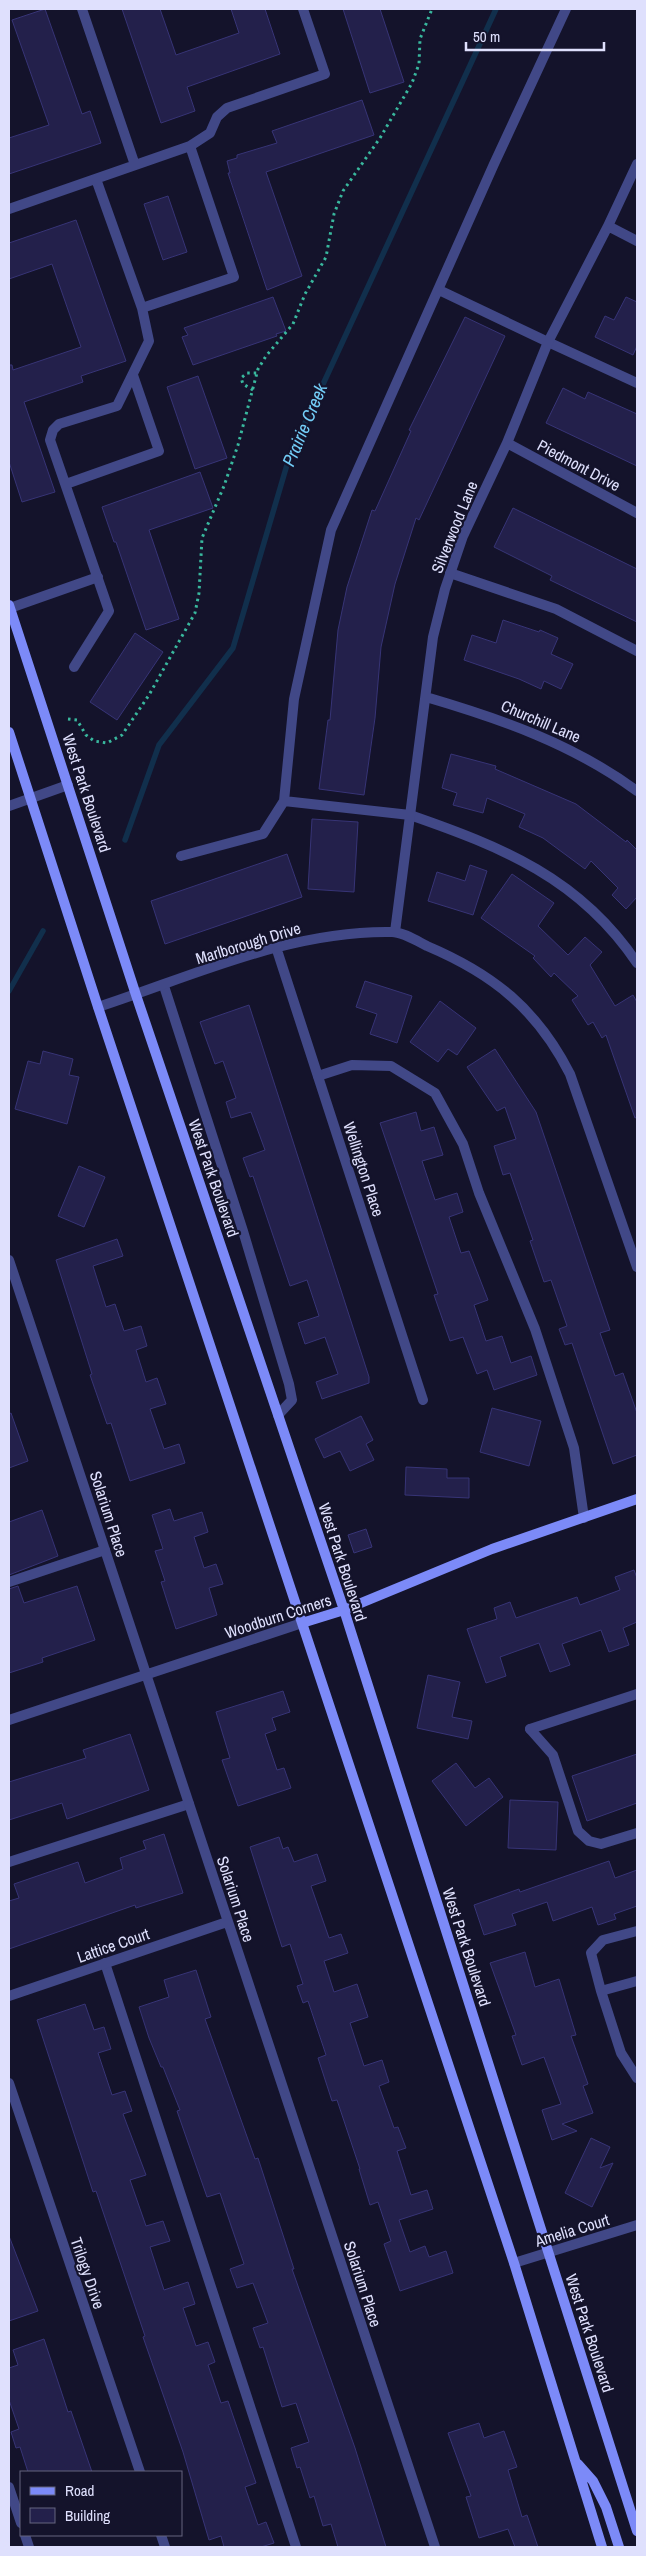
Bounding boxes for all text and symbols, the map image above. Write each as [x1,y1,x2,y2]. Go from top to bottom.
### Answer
scale bar [466,20,604,52]
text: 50 m [473,26,500,47]
water label: Prairie Creek [276,379,333,470]
street label: Piedmont Drive [534,434,624,496]
street label: Silverwood Lane [425,478,483,576]
street label: Churchill Lane [498,694,584,748]
street label: West Park Boulevard [58,731,116,855]
street label: Marlborough Drive [193,917,303,969]
street label: West Park Boulevard [184,1116,244,1240]
street label: Wellington Place [338,1119,390,1219]
street label: Solarium Place [85,1468,133,1560]
street label: West Park Boulevard [314,1500,372,1624]
street label: Woodburn Corners [222,1588,334,1644]
street label: Solarium Place [212,1853,260,1945]
street label: West Park Boulevard [438,1885,496,2009]
street label: Lattice Court [74,1922,152,1968]
street label: Amelia Court [531,2208,612,2252]
street label: Trilogy Drive [65,2234,111,2312]
street label: Solarium Place [339,2238,387,2330]
street label: West Park Boulevard [561,2271,619,2395]
legend [20,2471,182,2536]
text: Road [65,2480,94,2501]
text: Building [65,2505,110,2526]

